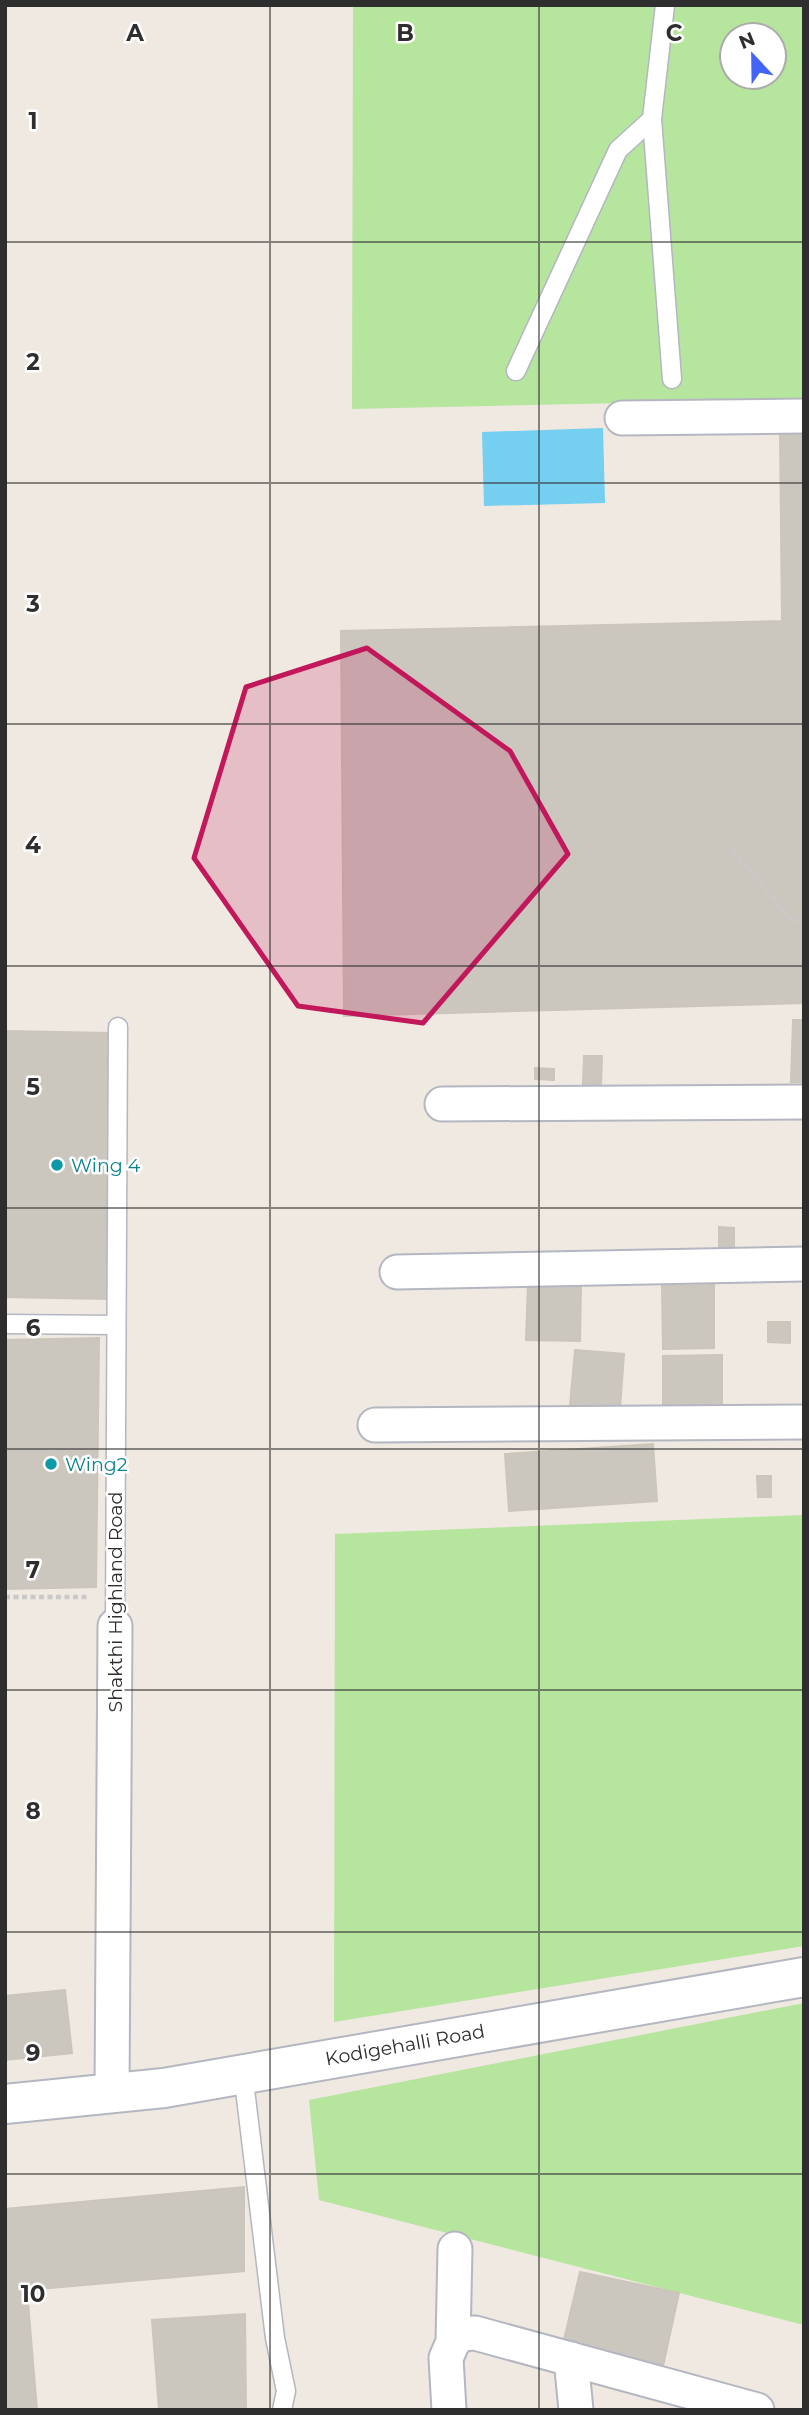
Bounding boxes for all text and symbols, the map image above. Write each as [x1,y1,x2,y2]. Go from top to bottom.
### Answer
text: A [125,19,144,47]
text: B [396,19,414,47]
text: C [666,19,683,47]
north arrow [718,21,788,91]
text: N [735,27,758,54]
text: 1 [28,107,38,135]
text: 2 [26,348,40,376]
text: 3 [25,590,40,618]
text: 4 [25,831,41,859]
text: 5 [26,1073,40,1101]
place label: Wing 4 [71,1154,141,1177]
marker: Wing 4 [49,1157,65,1173]
text: 6 [26,1314,41,1342]
place label: Wing2 [65,1453,128,1476]
marker: Wing2 [43,1456,59,1472]
street label: Shakthi Highland Road [104,1492,127,1712]
text: 7 [26,1556,40,1584]
text: 8 [25,1797,41,1825]
street label: Kodigehalli Road [323,2020,487,2070]
text: 9 [26,2039,40,2067]
text: 10 [21,2280,45,2308]

